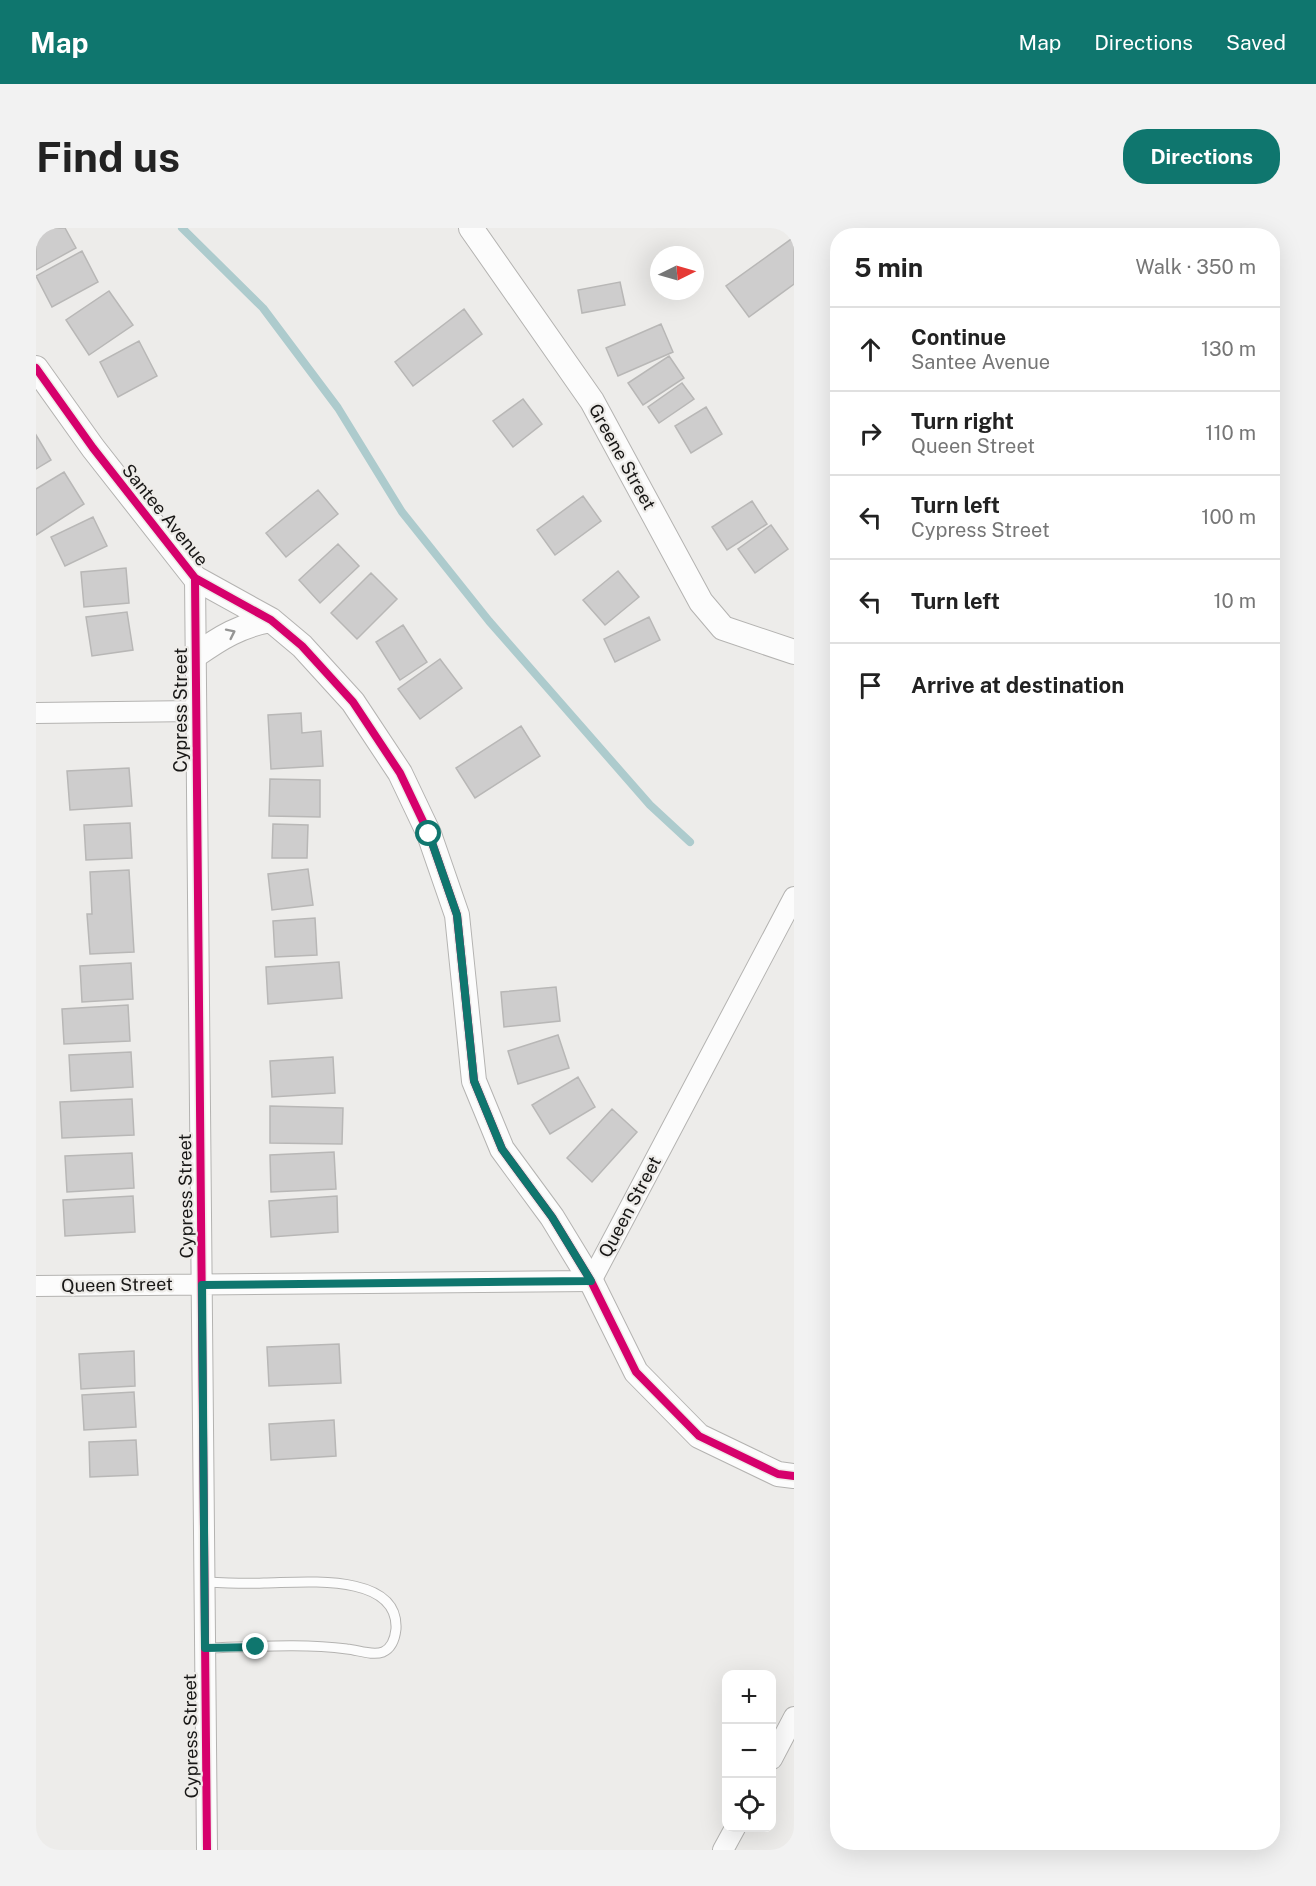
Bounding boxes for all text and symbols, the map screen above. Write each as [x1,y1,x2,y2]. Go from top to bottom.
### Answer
text: Map [30,26,89,59]
text: Map [1019,30,1061,55]
text: Directions [1094,30,1193,55]
text: Saved [1226,30,1286,55]
button: Directions [1123,129,1280,184]
text: Find us [36,132,180,181]
north arrow [650,246,704,300]
text: 5 min [854,252,923,283]
text: Walk · 350 m [1136,255,1256,279]
text: Continue [911,324,1006,350]
icon: ahead [854,333,887,366]
text: 130 m [1201,337,1256,361]
text: Santee Avenue [911,350,1050,374]
street label: Greene Street [585,400,660,513]
text: Turn right [911,408,1014,434]
icon: right [854,417,887,450]
text: 110 m [1205,421,1256,445]
text: Queen Street [911,434,1035,458]
street label: Santee Avenue [118,459,213,570]
text: Turn left [911,492,1000,518]
icon: left [854,501,887,534]
text: 100 m [1201,505,1256,529]
text: Cypress Street [911,518,1050,542]
icon: left [854,585,887,618]
text: Turn left [911,588,1000,614]
text: 10 m [1213,589,1256,613]
one-way arrow [225,628,236,640]
street label: Cypress Street [170,648,191,772]
icon: arrive [854,669,887,702]
text: Arrive at destination [911,672,1124,698]
route start [415,820,441,846]
street label: Cypress Street [174,1133,197,1259]
street label: Queen Street [594,1153,665,1261]
street label: Queen Street [61,1273,173,1296]
route end [242,1633,268,1659]
map controls [722,1670,776,1832]
button: + [722,1670,776,1724]
street label: Cypress Street [179,1673,202,1799]
button: − [722,1724,776,1778]
button: locate [722,1778,776,1832]

